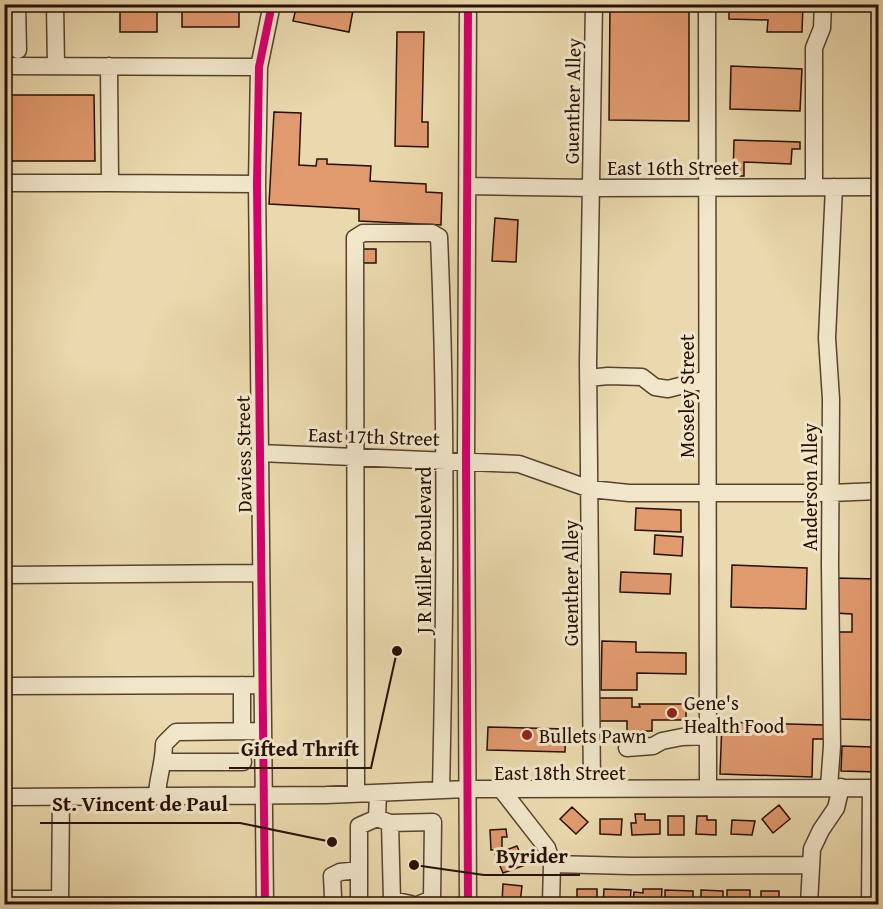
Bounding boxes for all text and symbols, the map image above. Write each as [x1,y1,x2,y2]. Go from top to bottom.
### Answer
street label: Guenther Alley [556,38,588,164]
street label: East 16th Street [607,153,739,182]
street label: Moseley Street [672,334,701,458]
street label: Daviess Street [227,395,259,513]
street label: East 17th Street [308,419,440,453]
street label: Anderson Alley [795,423,824,551]
street label: J R Miller Boulevard [409,466,438,637]
street label: Guenther Alley [556,520,585,646]
place label: Gene's Health Food [684,688,785,740]
marker: Gene's Health Food [665,706,679,720]
place label: Bullets Pawn [539,721,647,750]
marker: Bullets Pawn [520,728,534,742]
callout: Gifted Thrift [229,729,371,768]
text: Gifted Thrift [241,733,359,764]
street label: East 18th Street [494,758,626,787]
callout: St. Vincent de Paul [40,784,240,823]
text: St. Vincent de Paul [52,788,228,819]
callout: Byrider [484,836,580,875]
text: Byrider [496,840,568,871]

